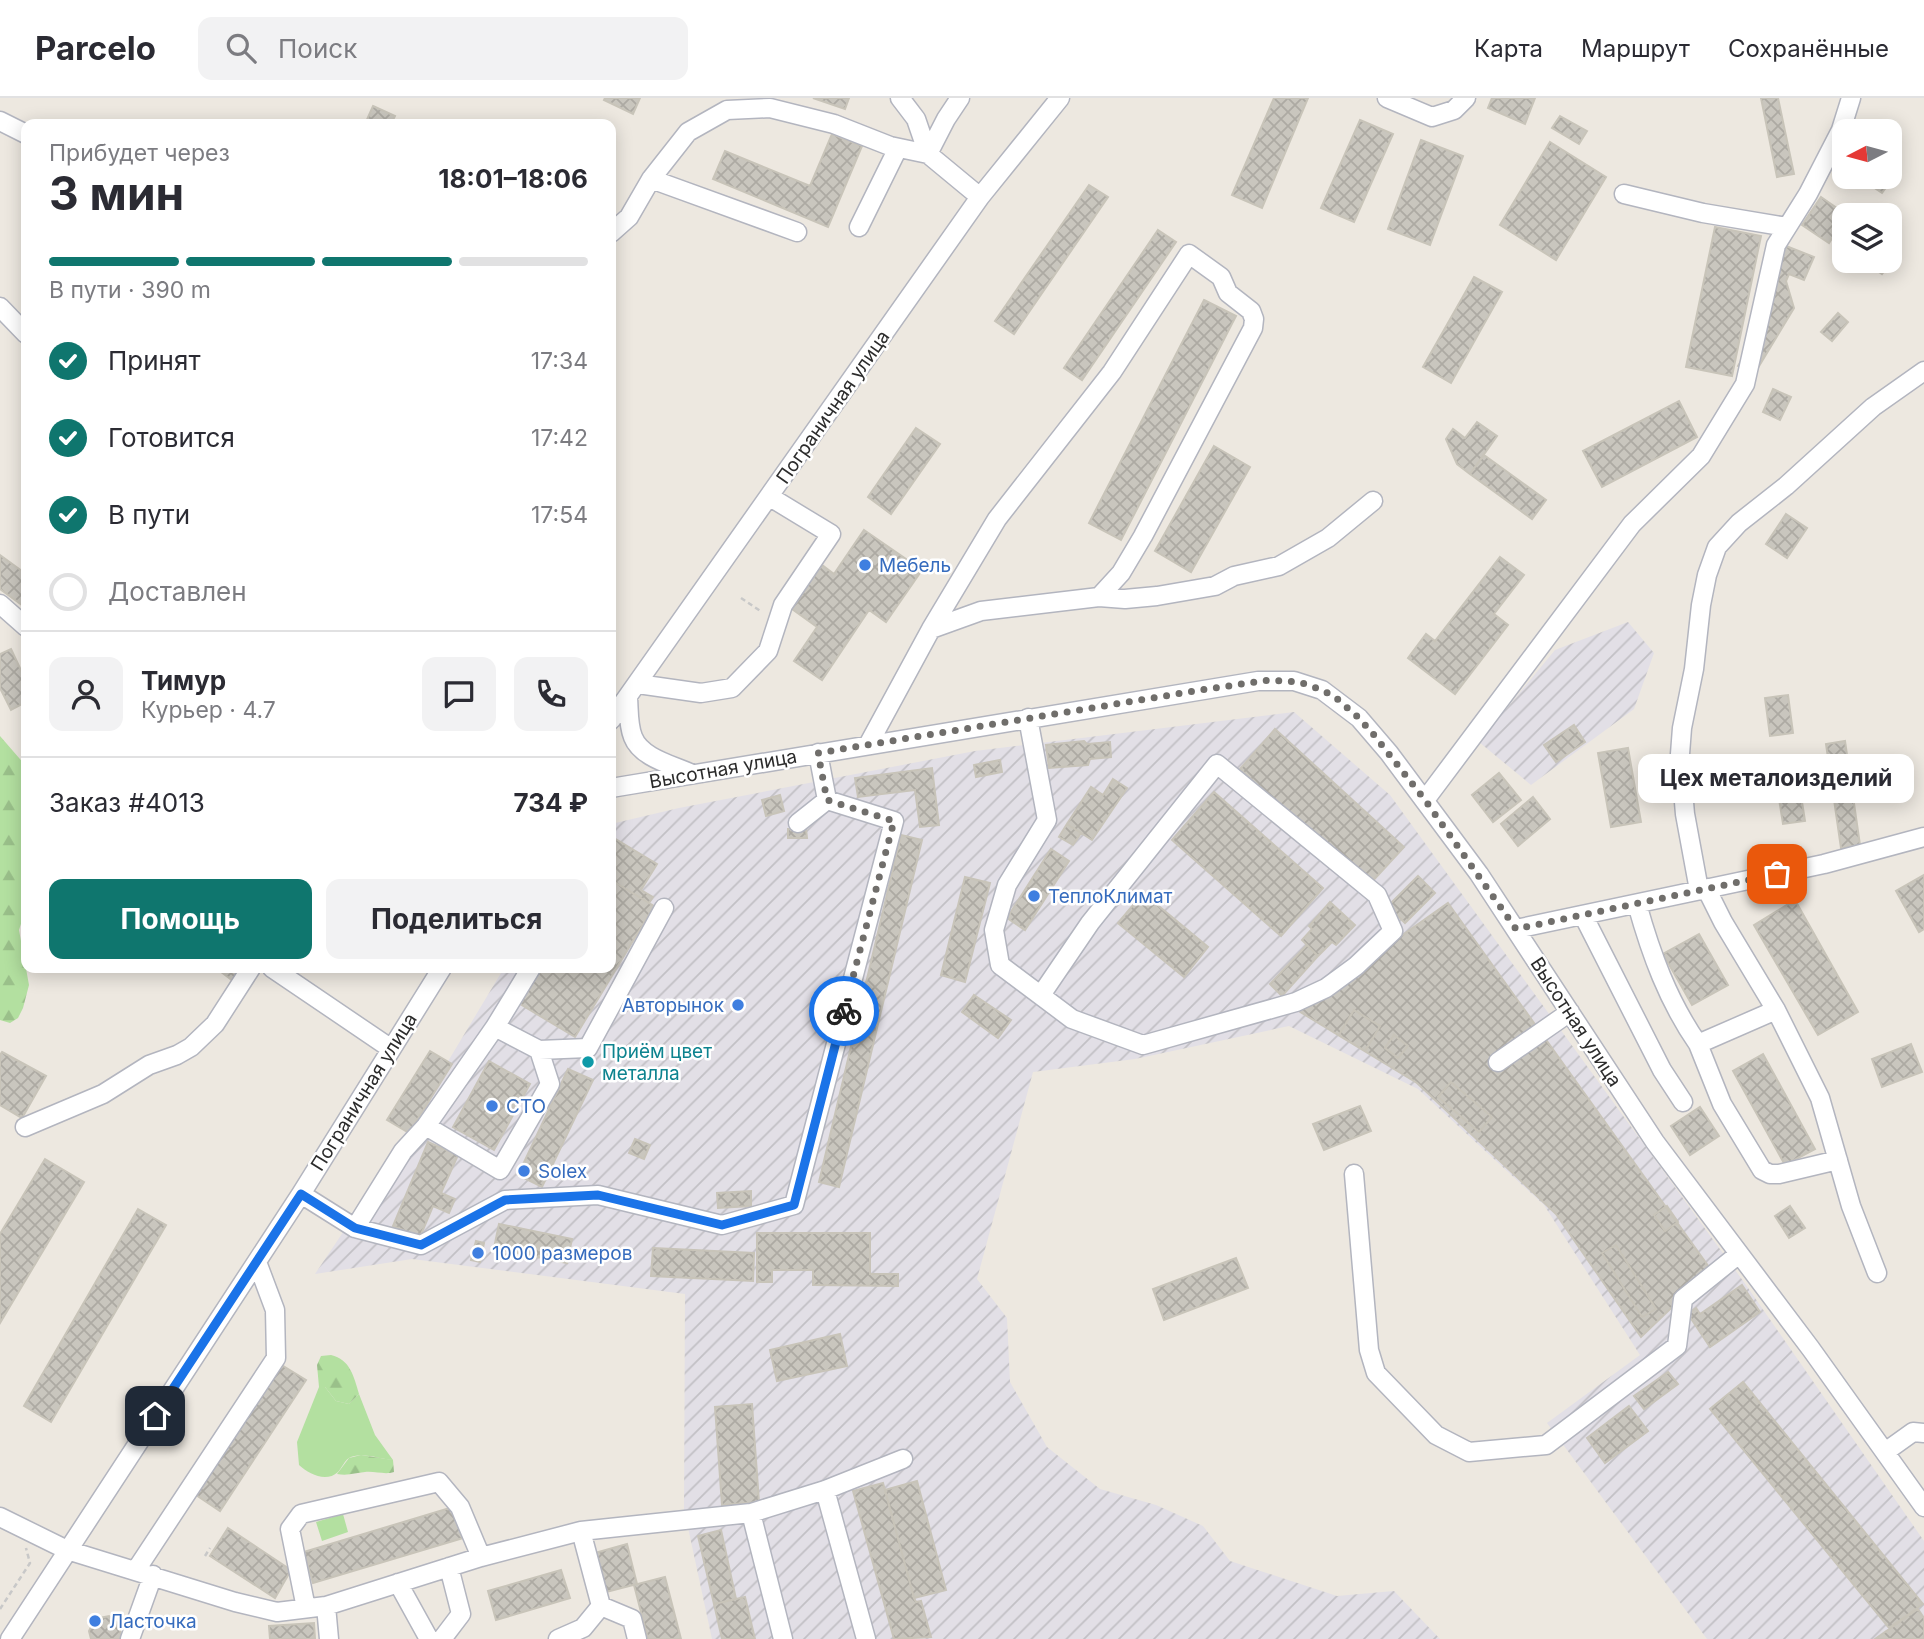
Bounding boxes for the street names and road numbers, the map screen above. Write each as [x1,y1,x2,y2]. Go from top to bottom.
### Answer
street label: Пограничная улица [771,326,895,488]
street label: Высотная улица [647,745,799,793]
street label: Высотная улица [1526,953,1626,1091]
street label: Пограничная улица [306,1009,422,1175]

